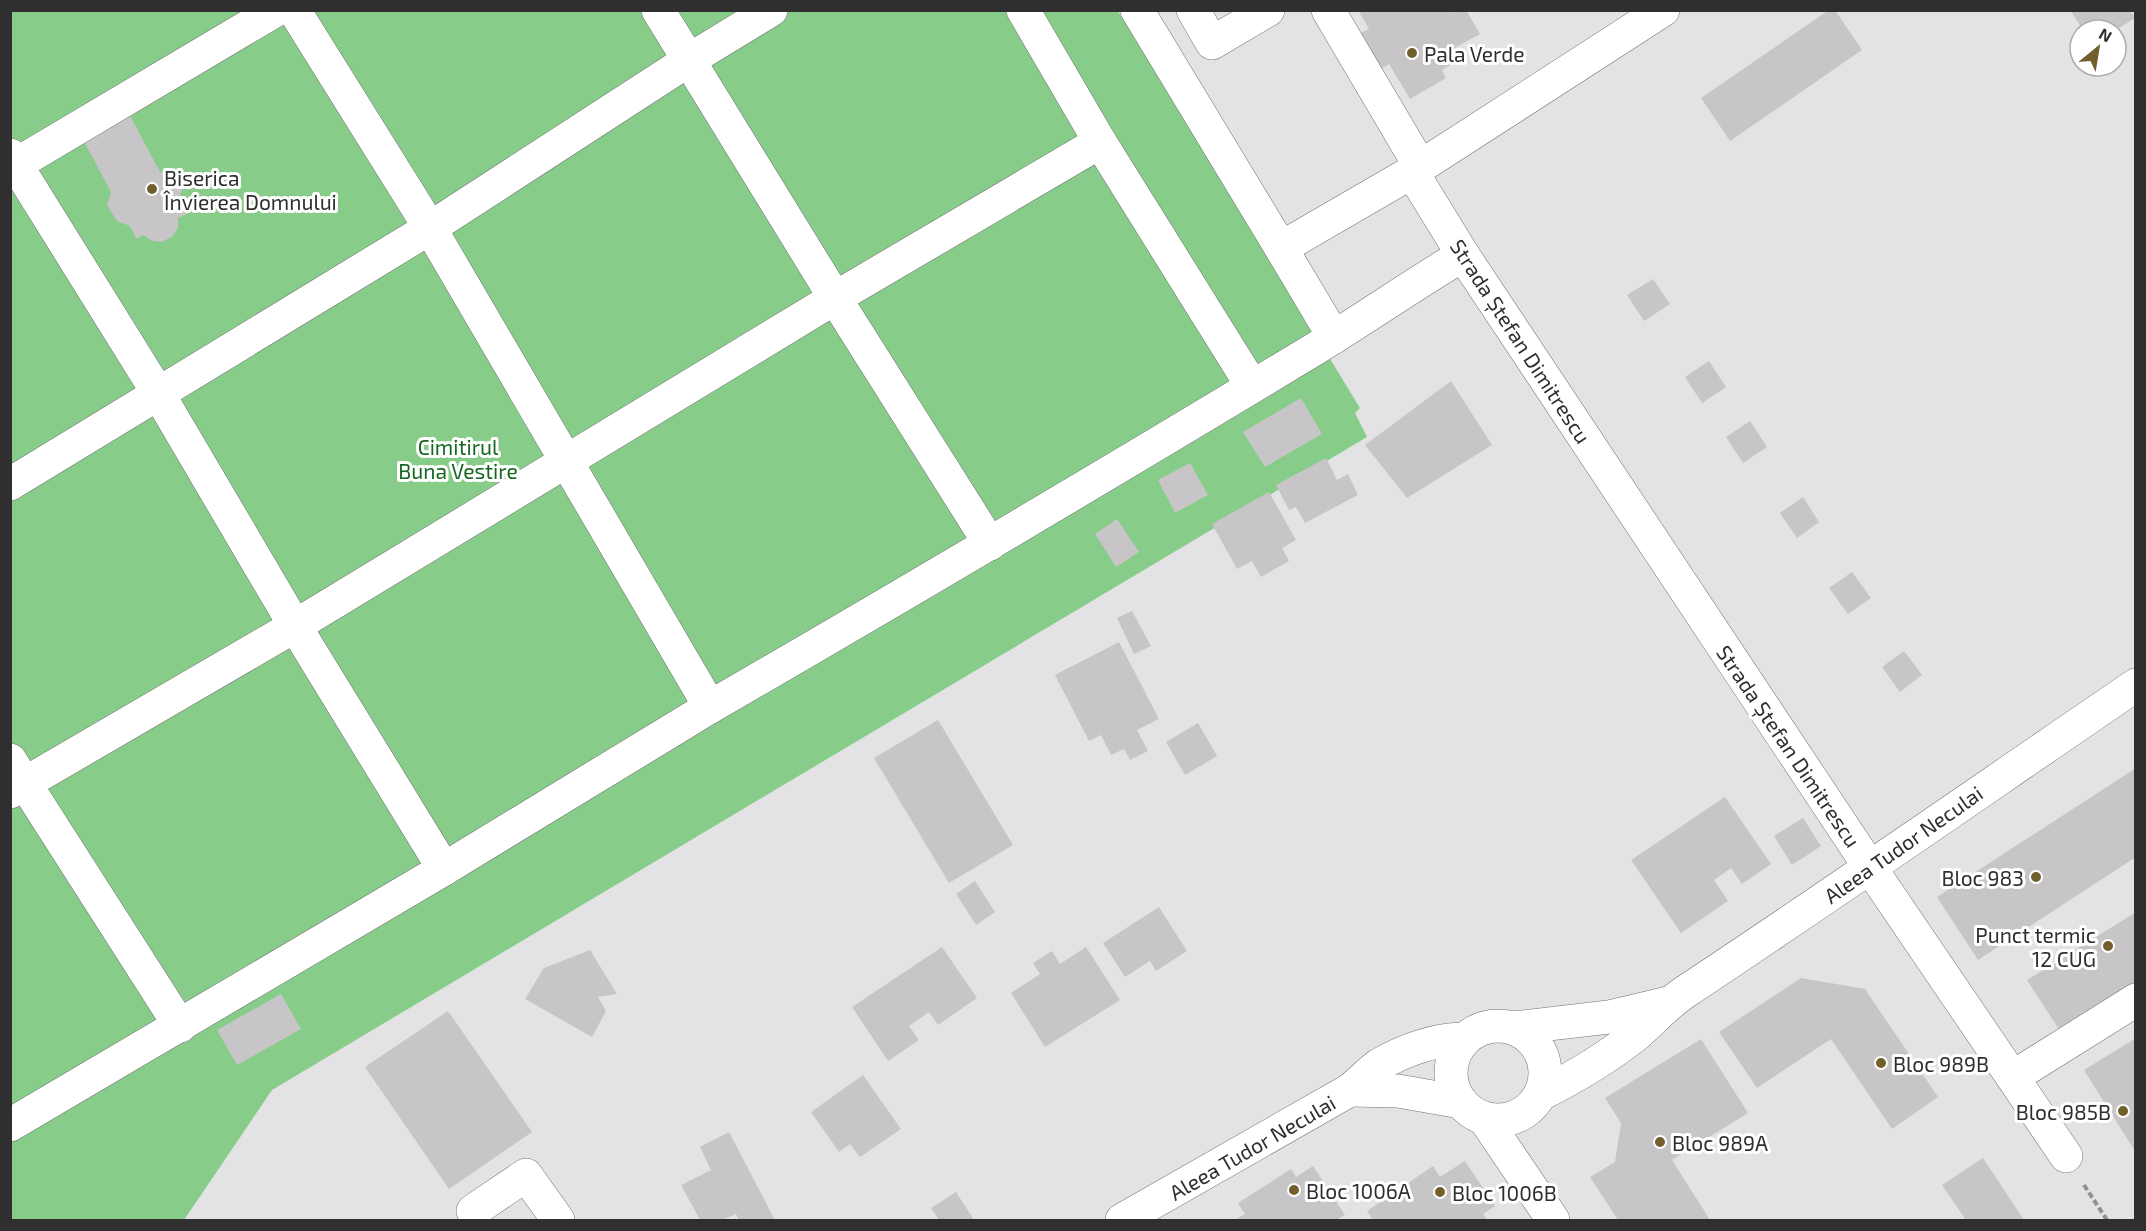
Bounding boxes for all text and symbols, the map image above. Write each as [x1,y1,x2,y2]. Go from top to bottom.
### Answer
north arrow [2068,18,2128,78]
text: N [2096,23,2116,46]
place label: Pala Verde [1424,41,1525,66]
marker: Pala Verde [1405,46,1419,60]
place label: Biserica Învierea Domnului [163,165,337,214]
marker: Biserica Învierea Domnului [145,182,159,196]
street label: Strada Ștefan Dimitrescu [1444,234,1596,449]
park label: Cimitirul Buna Vestire [398,434,518,483]
street label: Strada Ștefan Dimitrescu [1710,640,1866,853]
street label: Aleea Tudor Neculai [1819,780,1987,908]
place label: Bloc 983 [1941,865,2024,890]
marker: Bloc 983 [2029,870,2043,884]
place label: Punct termic 12 CUG [1975,922,2096,971]
marker: Punct termic 12 CUG [2101,939,2115,953]
place label: Bloc 989B [1893,1051,1989,1076]
marker: Bloc 989B [1874,1056,1888,1070]
street label: Aleea Tudor Neculai [1164,1089,1340,1205]
place label: Bloc 985B [2016,1099,2111,1124]
marker: Bloc 985B [2116,1104,2130,1118]
place label: Bloc 989A [1672,1130,1768,1155]
marker: Bloc 989A [1653,1135,1667,1149]
place label: Bloc 1006A [1306,1178,1411,1203]
place label: Bloc 1006B [1452,1180,1557,1205]
marker: Bloc 1006A [1287,1183,1301,1197]
marker: Bloc 1006B [1433,1185,1447,1199]

